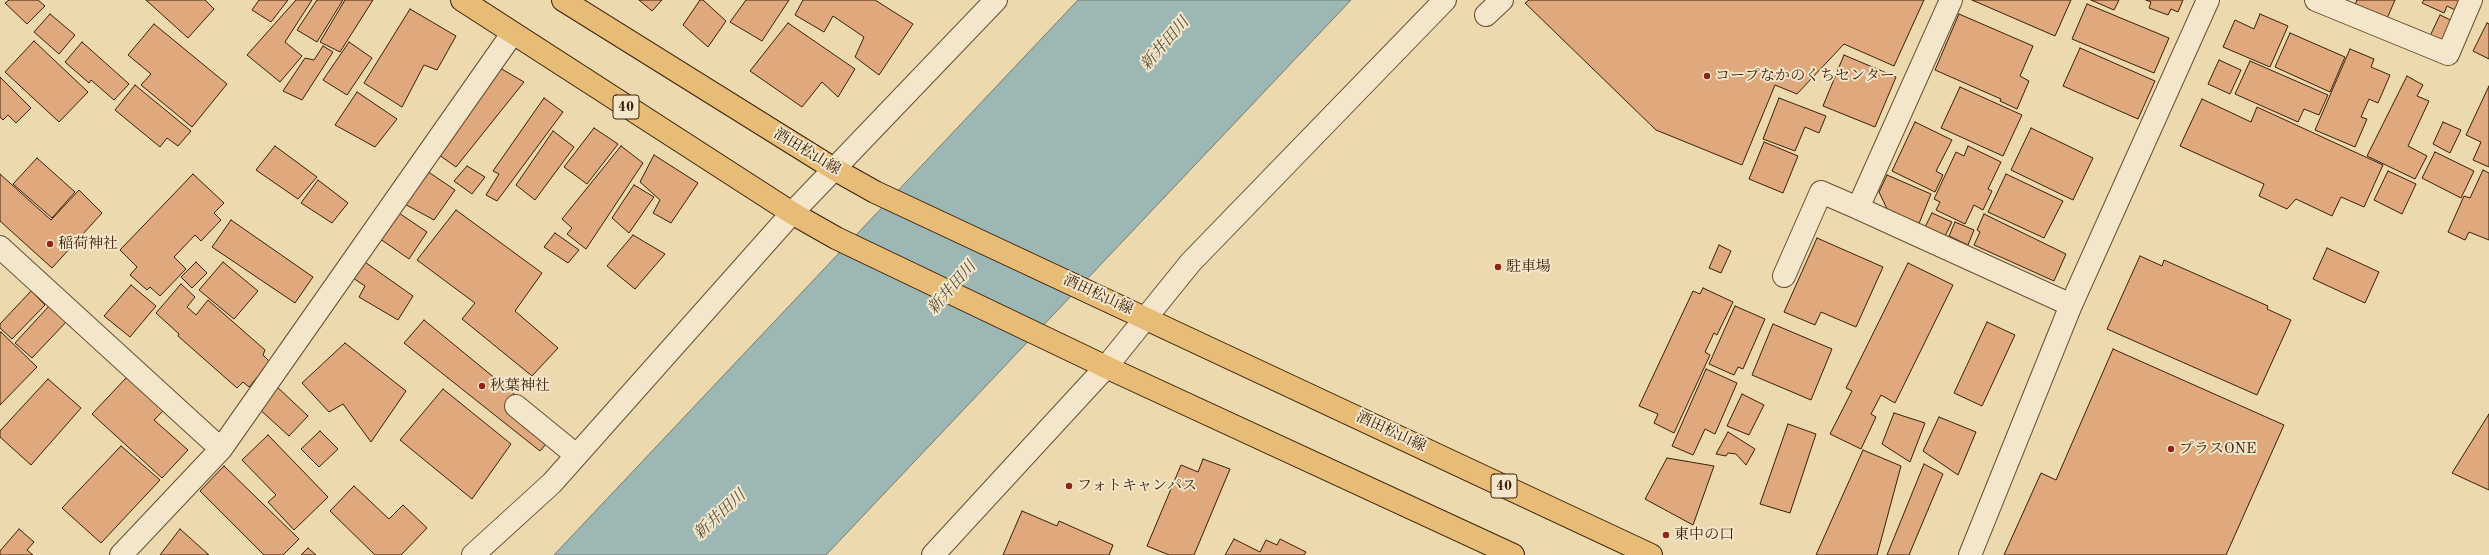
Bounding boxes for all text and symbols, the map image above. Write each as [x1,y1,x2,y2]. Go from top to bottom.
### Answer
water label: 新井田川 [1137,14,1193,74]
place label: コープなかのくちセンター [1715,67,1895,85]
marker: コープなかのくちセンター [1702,71,1712,81]
road number: 40 [613,95,639,119]
street label: 酒田松山線 [770,125,844,179]
place label: 稲荷神社 [58,235,118,253]
marker: 稲荷神社 [45,239,55,249]
water label: 新井田川 [924,258,980,318]
place label: 駐車場 [1506,258,1551,276]
marker: 駐車場 [1493,262,1503,272]
street label: 酒田松山線 [1060,271,1136,319]
place label: 秋葉神社 [490,377,550,395]
marker: 秋葉神社 [477,381,487,391]
street label: 酒田松山線 [1353,408,1429,456]
place label: プラスONE [2179,440,2256,458]
marker: プラスONE [2166,444,2176,454]
road number: 40 [1491,474,1517,498]
place label: フォトキャンパス [1077,477,1197,495]
marker: フォトキャンパス [1064,481,1074,491]
water label: 新井田川 [690,486,750,544]
place label: 東中の口 [1674,526,1734,544]
marker: 東中の口 [1661,530,1671,540]

